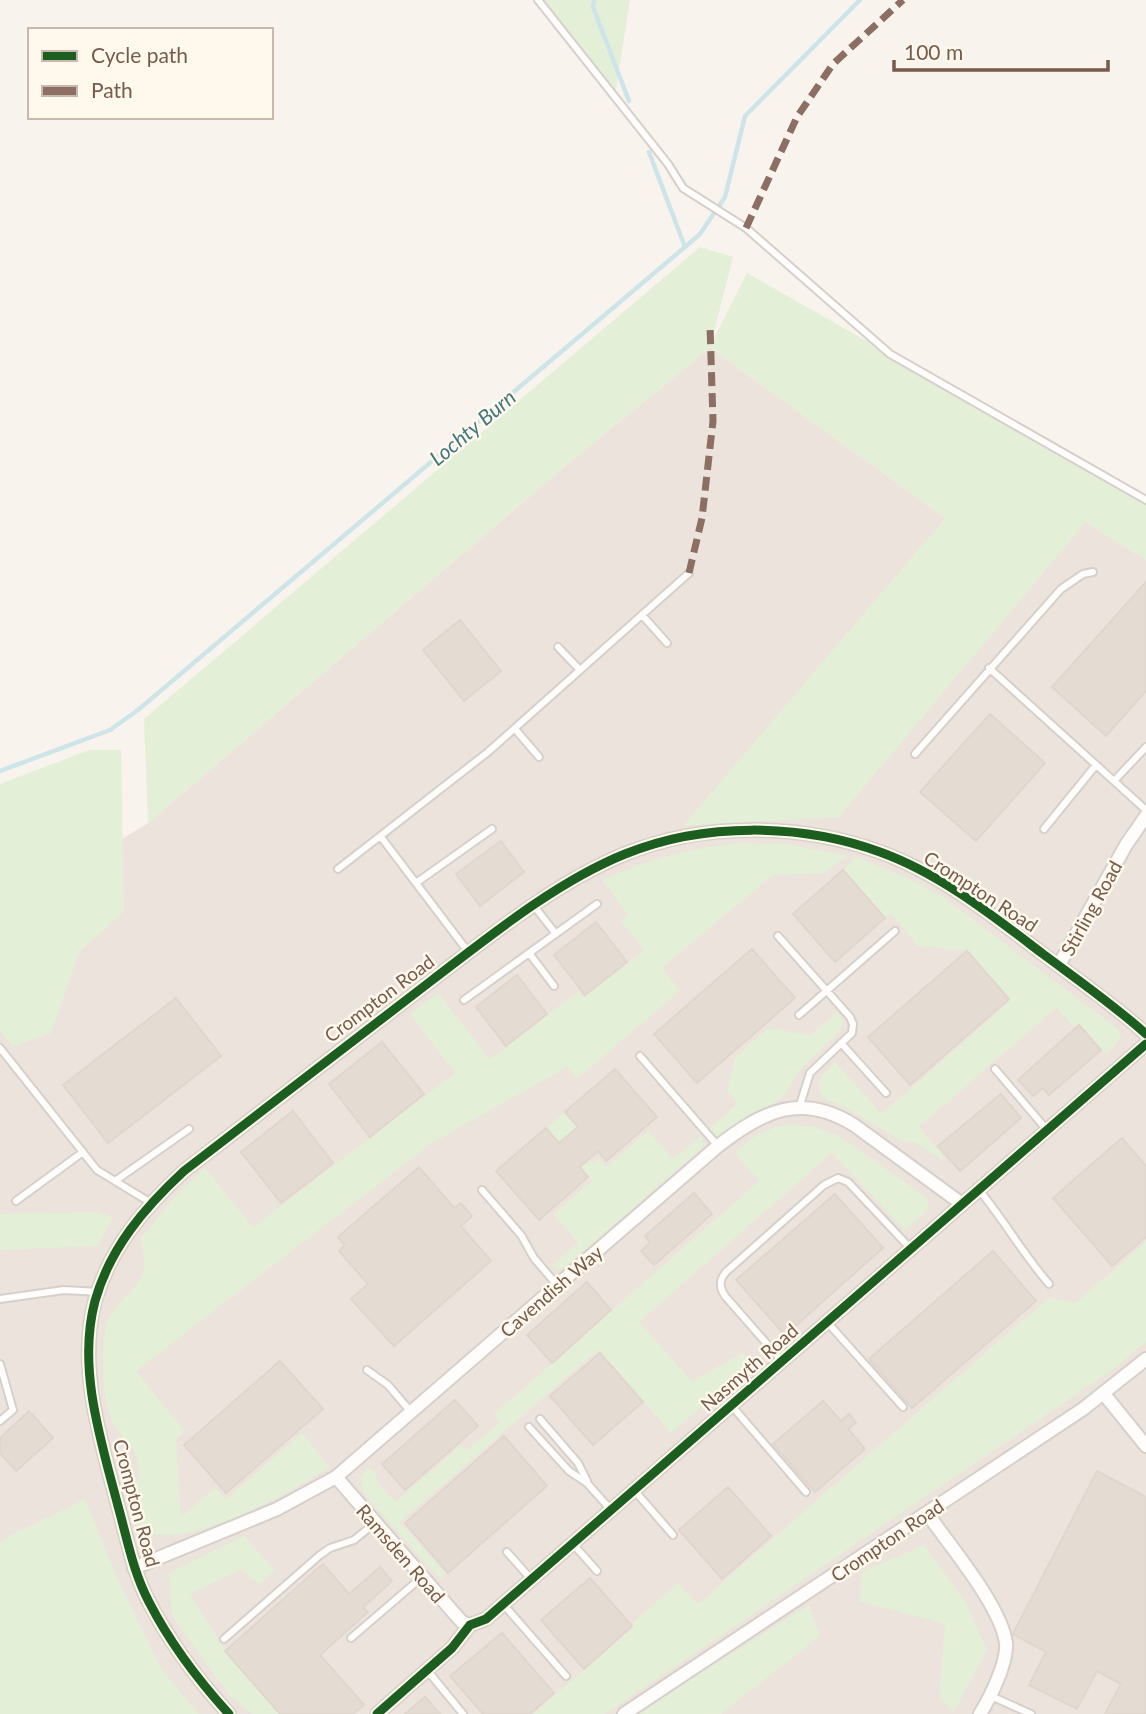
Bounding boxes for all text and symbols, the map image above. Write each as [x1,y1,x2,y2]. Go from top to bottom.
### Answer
legend [28,28,273,119]
scale bar [894,28,1108,72]
text: 100 m [904,39,963,64]
text: Cycle path [91,42,188,67]
text: Path [91,77,133,102]
water label: Lochty Burn [424,384,520,470]
street label: Crompton Road [920,846,1042,936]
street label: Stirling Road [1055,856,1127,960]
street label: Crompton Road [320,949,438,1047]
street label: Cavendish Way [495,1240,607,1342]
street label: Nasmyth Road [696,1318,802,1416]
street label: Crompton Road [109,1437,165,1569]
street label: Crompton Road [826,1494,948,1586]
street label: Ramsden Road [352,1499,450,1607]

